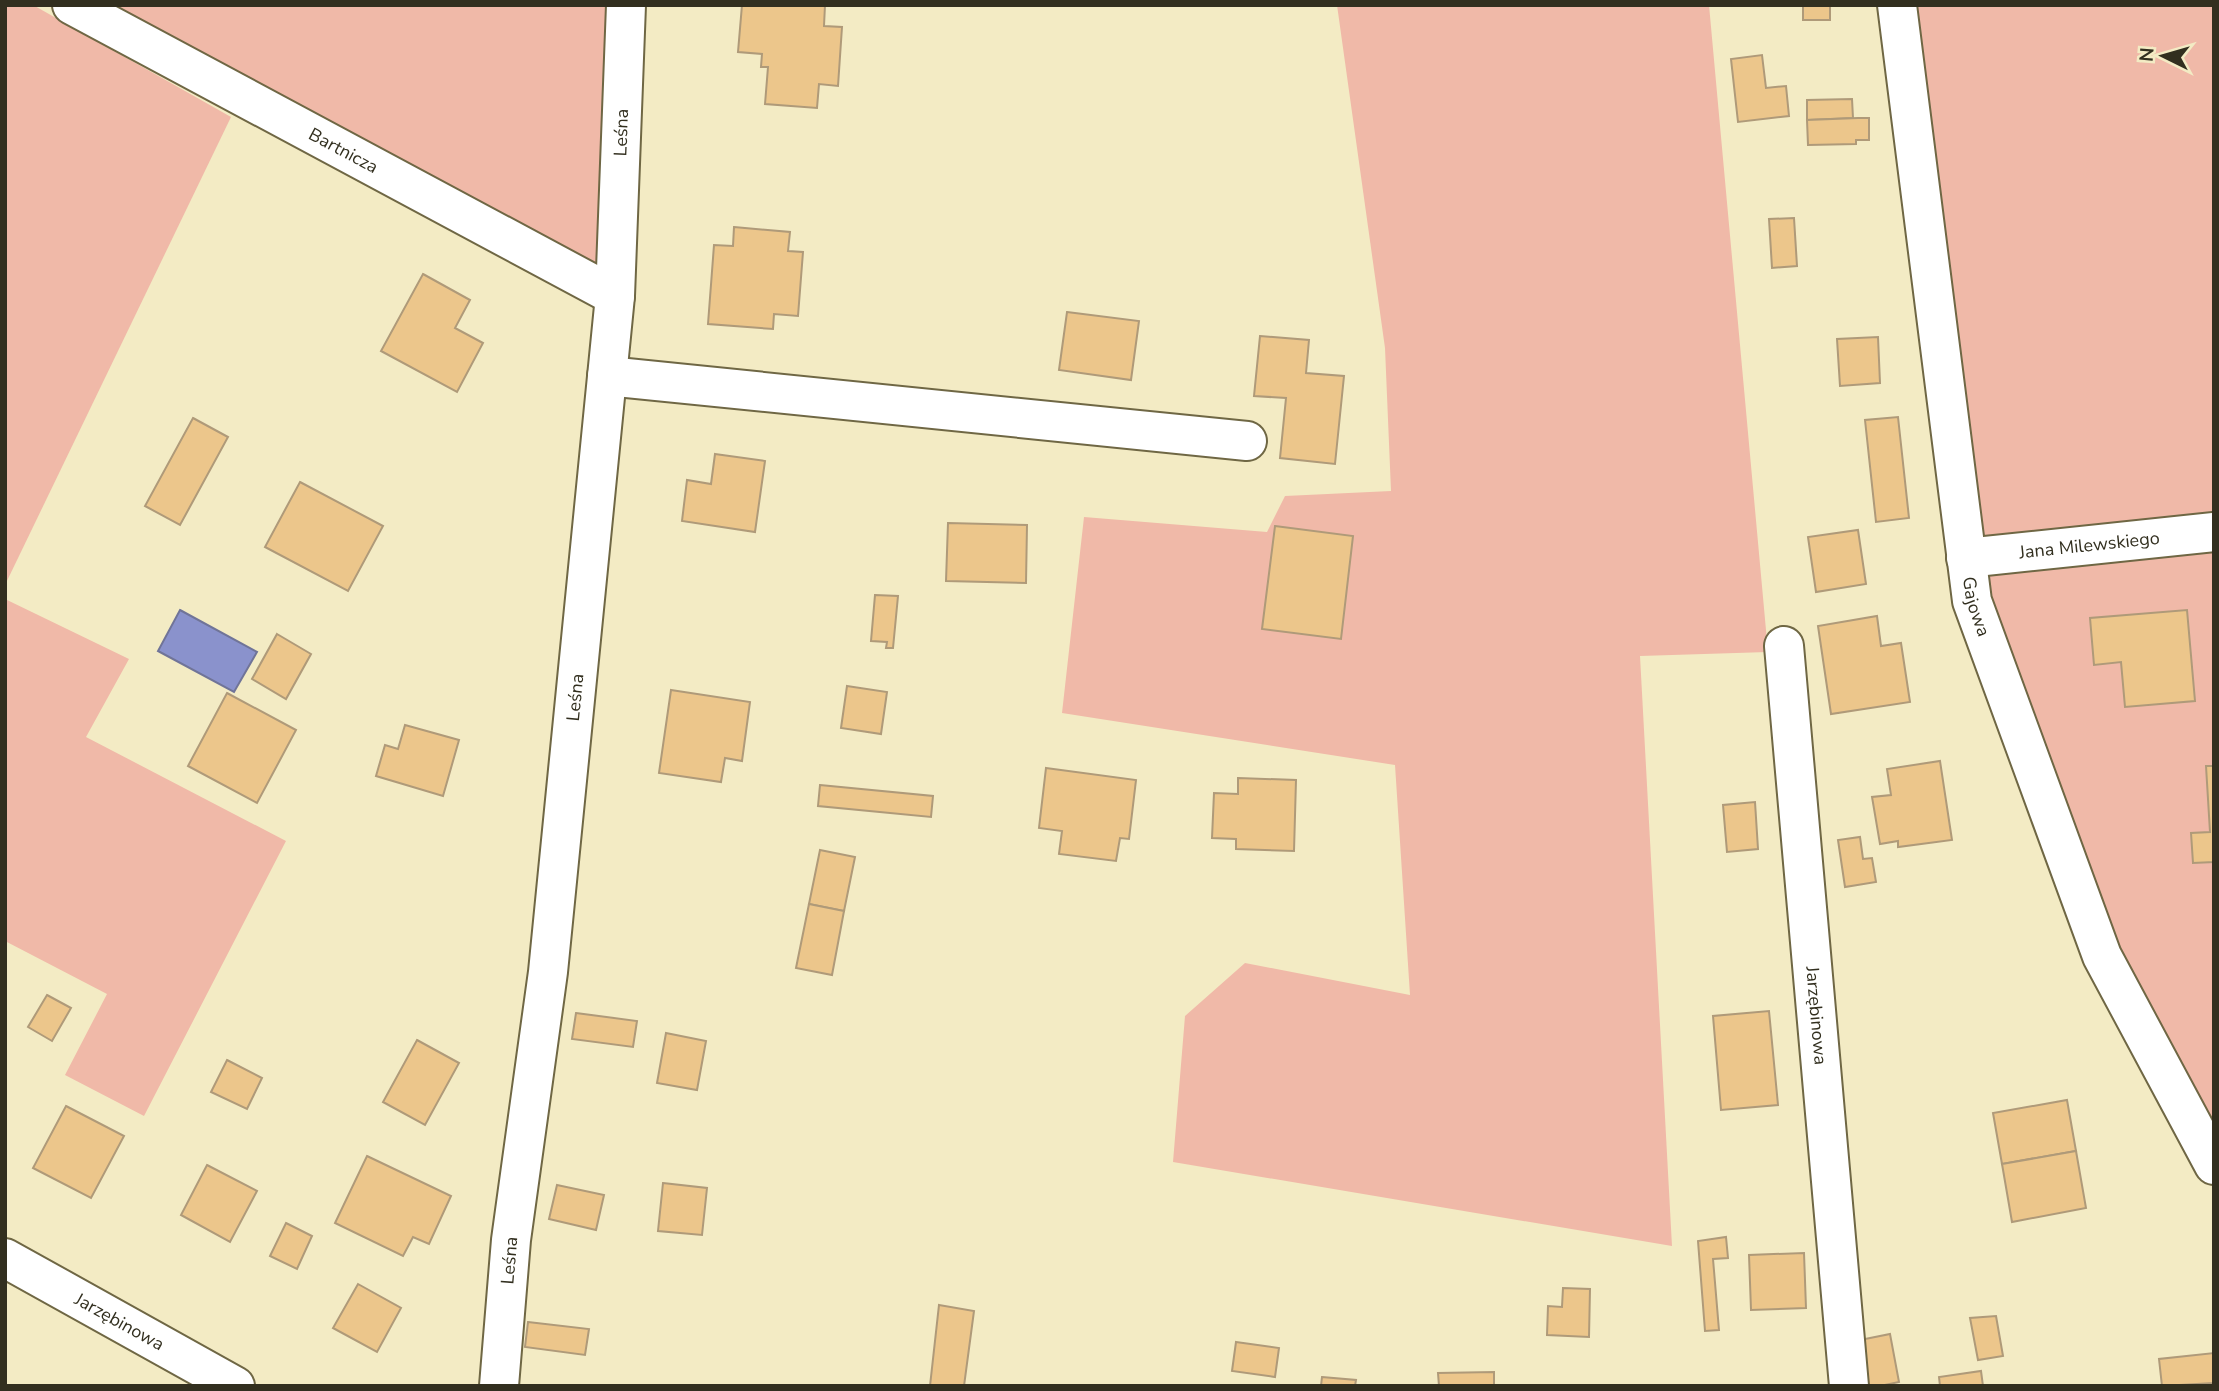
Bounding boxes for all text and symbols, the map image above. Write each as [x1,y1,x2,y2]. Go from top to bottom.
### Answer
north arrow [2128,21,2198,91]
text: N [2133,46,2161,63]
street label: Leśna [608,108,634,157]
street label: Bartnicza [305,122,382,179]
street label: Jana Milewskiego [2017,526,2161,564]
street label: Gajowa [1957,575,1996,640]
street label: Leśna [561,672,590,722]
street label: Jarzębinowa [1800,964,1833,1066]
street label: Leśna [495,1236,523,1285]
street label: Jarzębinowa [70,1287,169,1356]

